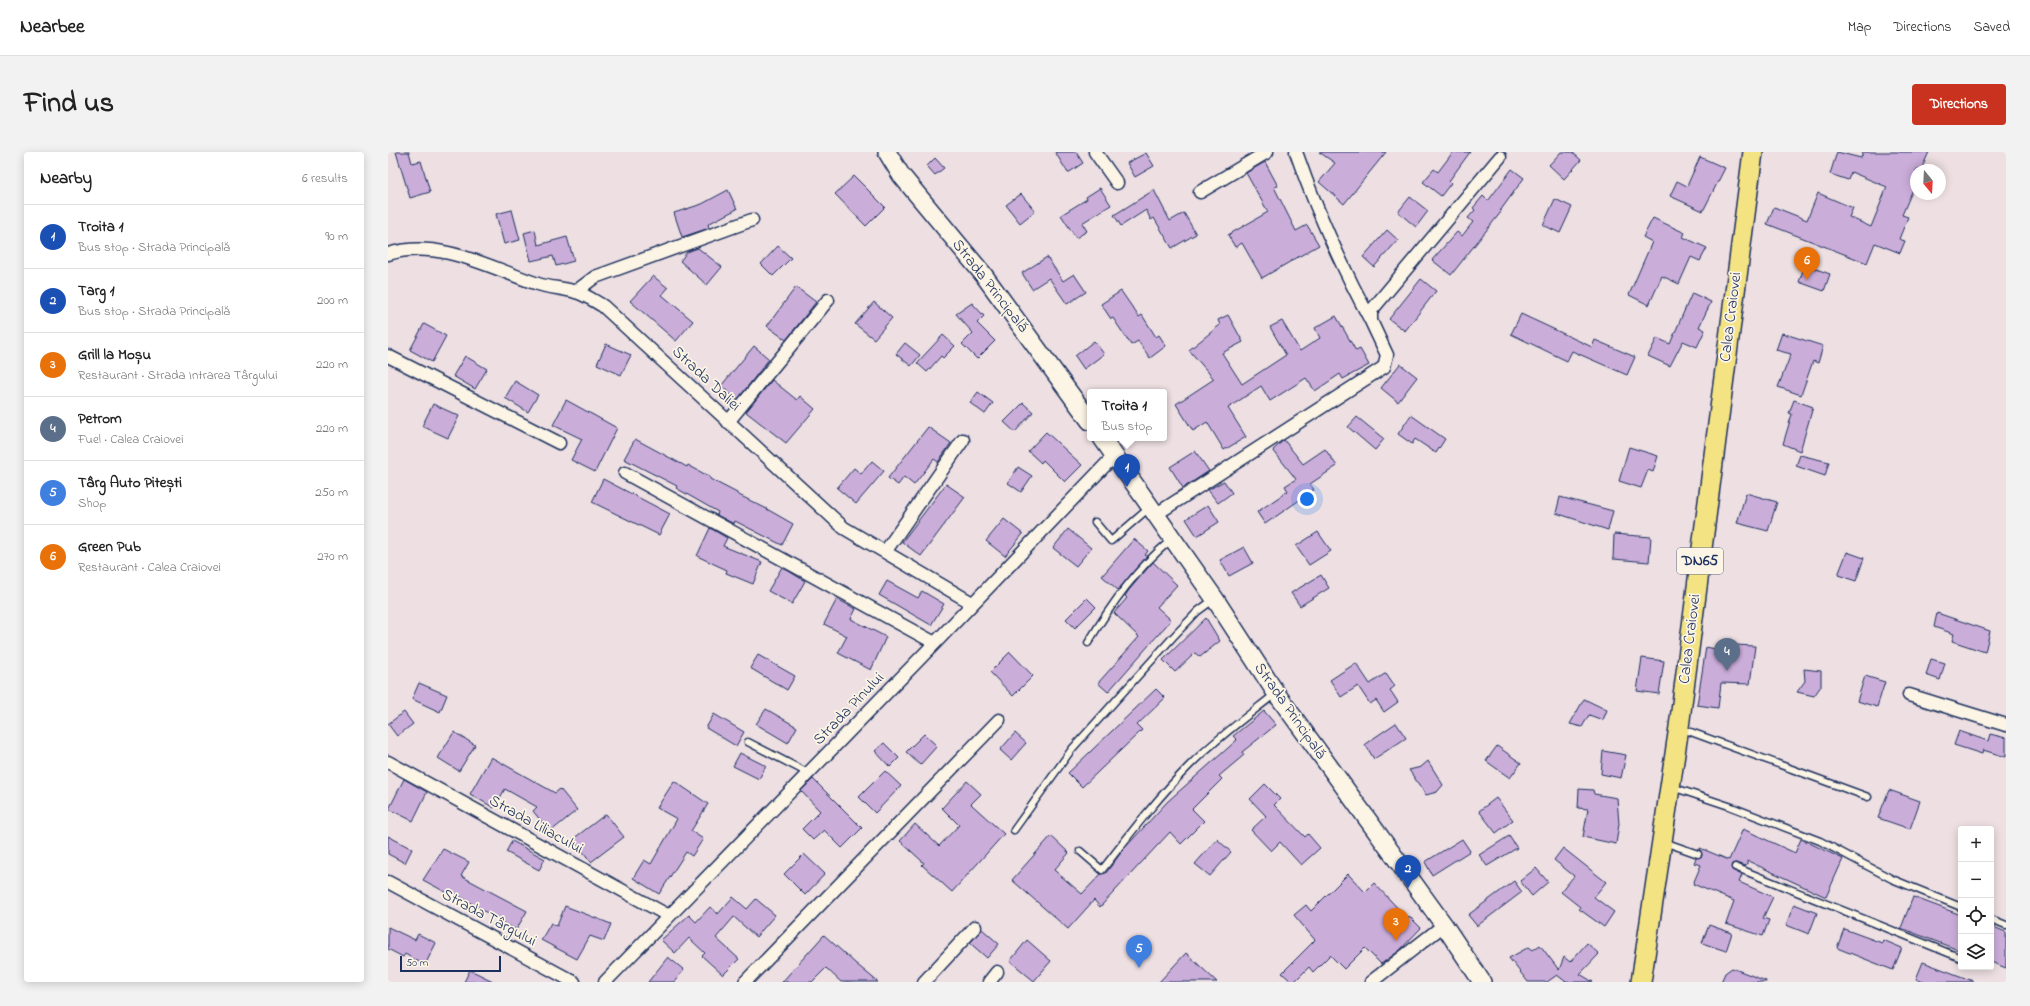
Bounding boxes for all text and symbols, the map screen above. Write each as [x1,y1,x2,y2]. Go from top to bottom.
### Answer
text: Nearbee [20,14,85,41]
text: Map [1848,17,1871,38]
text: Directions [1893,17,1951,38]
text: Saved [1973,17,2010,38]
text: Find us [24,84,114,125]
button: Directions [1912,84,2006,125]
north arrow [1910,164,1946,200]
text: Nearby [40,166,92,191]
text: 6 results [302,169,348,188]
text: Troita 1 [78,216,123,238]
text: 1 [51,227,55,246]
text: 90 m [325,227,348,246]
street label: Strada Principală [946,234,1034,338]
text: Bus stop · Strada Principală [78,238,230,257]
pin: 6 [1794,247,1820,280]
street label: Calea Craiovei [1714,271,1748,363]
text: Targ 1 [78,280,115,302]
text: 2 [50,291,56,310]
text: 200 m [317,291,348,310]
text: Bus stop · Strada Principală [78,302,230,321]
street label: Strada Daliei [666,341,746,417]
text: Grill la Moșu [78,344,151,366]
text: 3 [50,355,56,374]
text: 220 m [316,355,348,374]
text: Restaurant · Strada Intrarea Târgului [78,366,278,385]
popup [1087,389,1167,441]
text: Troita 1 [1102,395,1147,417]
text: Petrom [78,408,122,430]
text: Bus stop [1102,417,1152,436]
text: 4 [50,419,56,438]
text: 220 m [316,419,348,438]
text: Fuel · Calea Craiovei [78,430,183,449]
pin: 1 [1114,454,1140,487]
text: Târg Auto Pitești [78,472,182,494]
text: 5 [49,483,57,502]
text: 250 m [315,483,348,502]
your location [1297,489,1317,509]
text: Shop [78,494,106,513]
text: Green Pub [78,536,141,558]
text: 6 [50,547,56,566]
text: 270 m [317,547,348,566]
road number: DN65 [1677,548,1723,574]
text: Restaurant · Calea Craiovei [78,558,221,577]
street label: Calea Craiovei [1673,593,1707,685]
pin: 4 [1714,638,1740,671]
street label: Strada Principală [1248,658,1332,764]
street label: Strada Pinului [808,667,890,751]
street label: Strada Liliacului [484,789,588,861]
map controls [1958,826,1994,970]
button: + [1958,826,1994,862]
pin: 2 [1395,855,1421,888]
button: − [1958,862,1994,898]
street label: Strada Târgului [437,883,541,953]
button: locate [1958,898,1994,934]
pin: 3 [1383,908,1409,941]
button: layers [1958,934,1994,970]
pin: 5 [1126,935,1152,968]
scale bar [400,954,501,973]
text: 50 m [406,955,428,971]

